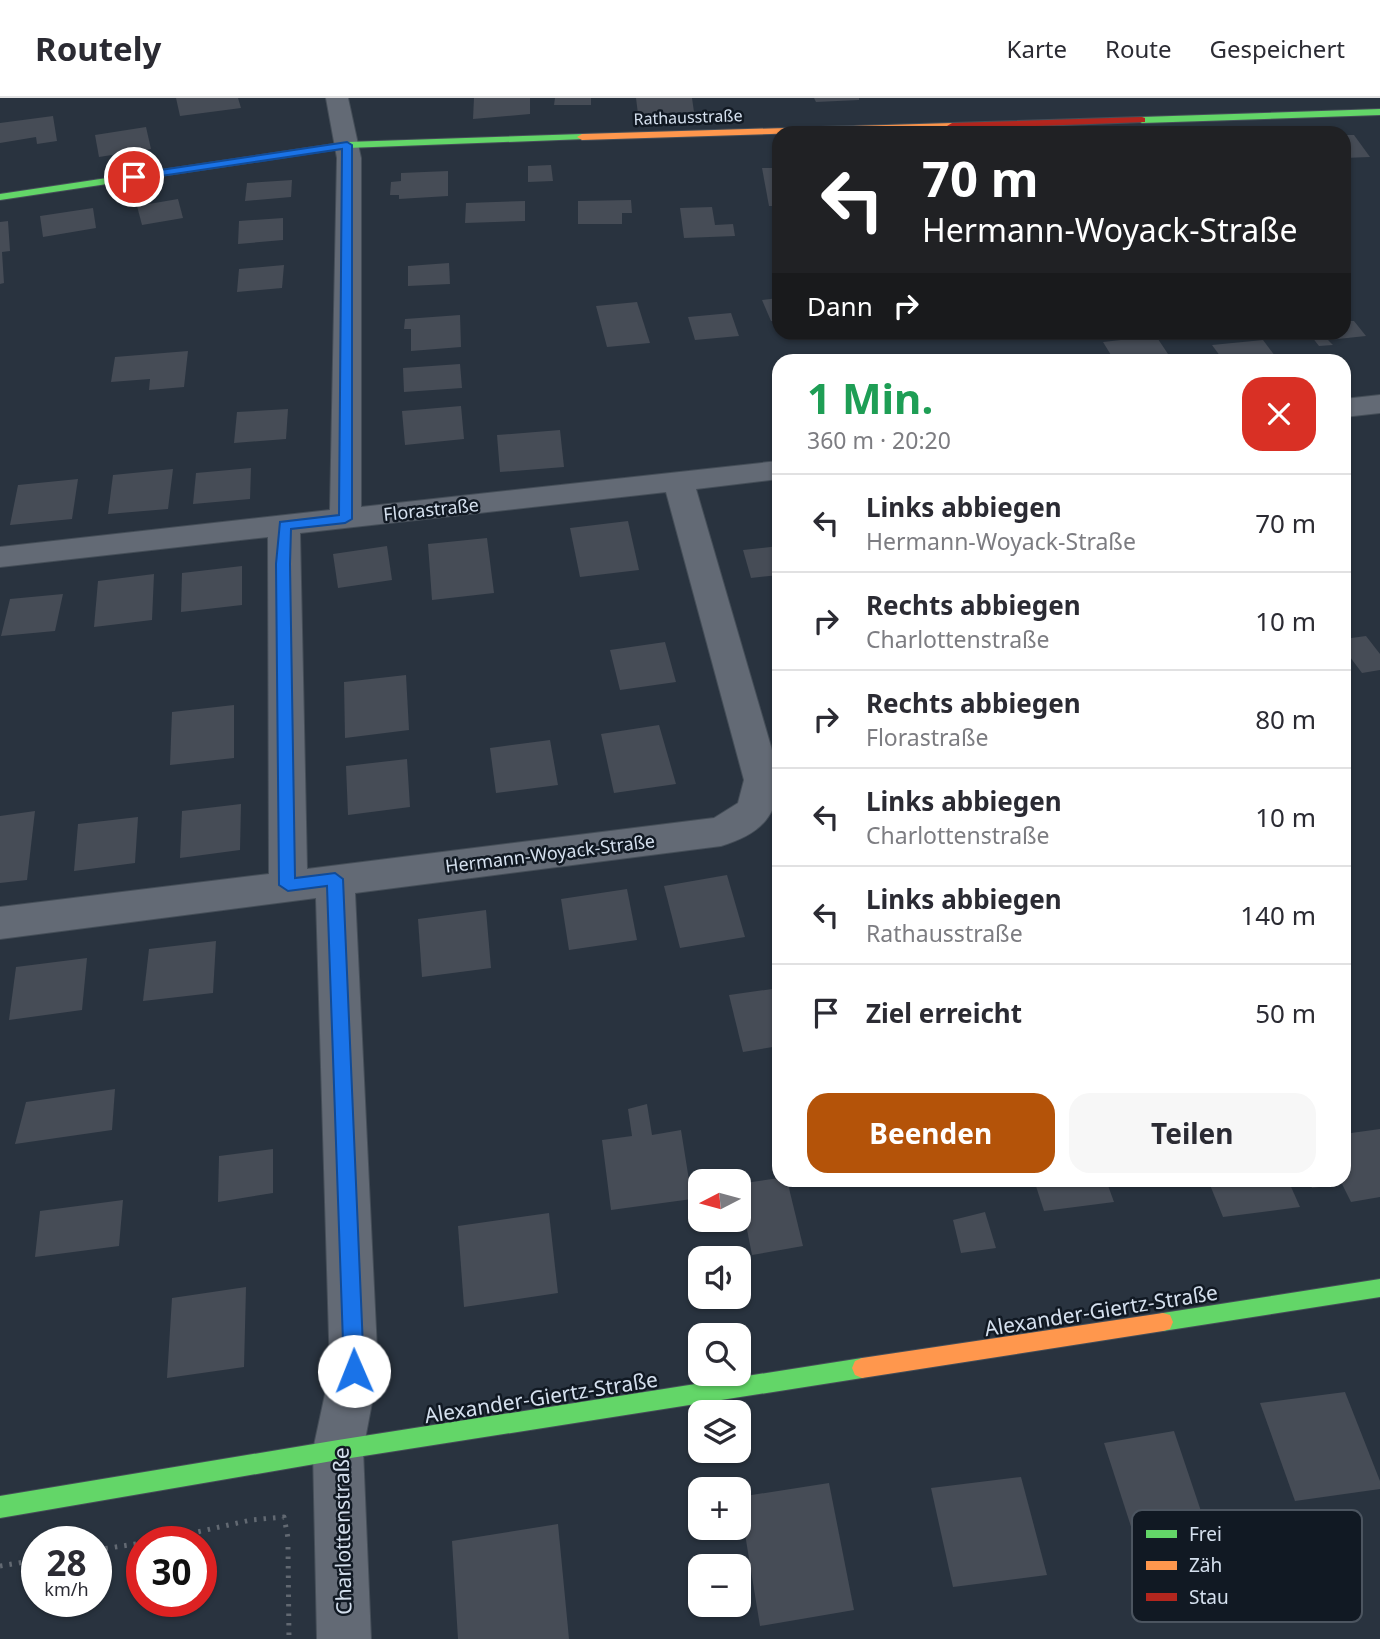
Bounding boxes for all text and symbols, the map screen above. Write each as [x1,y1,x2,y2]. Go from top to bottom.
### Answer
text: Routely [35,26,161,71]
text: Karte [1007,32,1067,65]
text: Route [1105,32,1172,65]
text: Gespeichert [1210,32,1345,65]
street label: Rathausstraße [633,104,743,130]
text: 70 m [922,145,1039,211]
pin [104,147,164,207]
icon: left [807,154,898,245]
icon: arrive [115,158,153,196]
text: Hermann-Woyack-Straße [922,208,1297,251]
icon: right [887,287,925,325]
text: Dann [807,288,873,324]
text: 1 Min. [807,369,933,426]
button: close [1242,377,1316,451]
text: 360 m · 20:20 [807,424,951,456]
text: Links abbiegen [866,489,1062,525]
street label: Florastraße [382,492,480,526]
icon: left [807,504,845,542]
text: 70 m [1255,505,1316,541]
text: Hermann-Woyack-Straße [866,525,1136,557]
text: Rechts abbiegen [866,587,1081,623]
icon: right [807,602,845,640]
text: 10 m [1255,603,1316,639]
text: Charlottenstraße [866,623,1050,655]
text: Rechts abbiegen [866,685,1081,721]
icon: right [807,700,845,738]
text: 80 m [1255,701,1316,737]
text: Florastraße [866,721,988,753]
text: Links abbiegen [866,783,1062,819]
icon: left [807,798,845,836]
text: 10 m [1255,799,1316,835]
text: Charlottenstraße [866,819,1050,851]
street label: Hermann-Woyack-Straße [444,828,656,878]
text: Links abbiegen [866,881,1062,917]
icon: left [807,896,845,934]
text: 140 m [1240,897,1316,933]
text: Rathausstraße [866,917,1023,949]
icon: arrive [807,994,845,1032]
text: Ziel erreicht [866,995,1022,1031]
text: 50 m [1255,995,1316,1031]
button: Beenden [807,1093,1055,1173]
button: Teilen [1069,1093,1316,1173]
north arrow [688,1169,751,1232]
map controls [688,1169,751,1617]
button: sound [688,1246,751,1309]
street label: Alexander-Giertz-Straße [982,1278,1220,1342]
button: search [688,1323,751,1386]
position arrow [317,1334,391,1408]
street label: Alexander-Giertz-Straße [422,1365,660,1429]
button: layers [688,1400,751,1463]
street label: Charlottenstraße [327,1447,357,1615]
button: + [688,1477,751,1540]
legend [1132,1510,1362,1622]
text: Frei [1189,1521,1222,1547]
speed limit sign: 30 [126,1526,217,1617]
text: 28 [46,1539,87,1586]
text: Zäh [1189,1552,1222,1578]
button: − [688,1554,751,1617]
text: km/h [44,1577,89,1601]
text: Stau [1189,1584,1229,1610]

